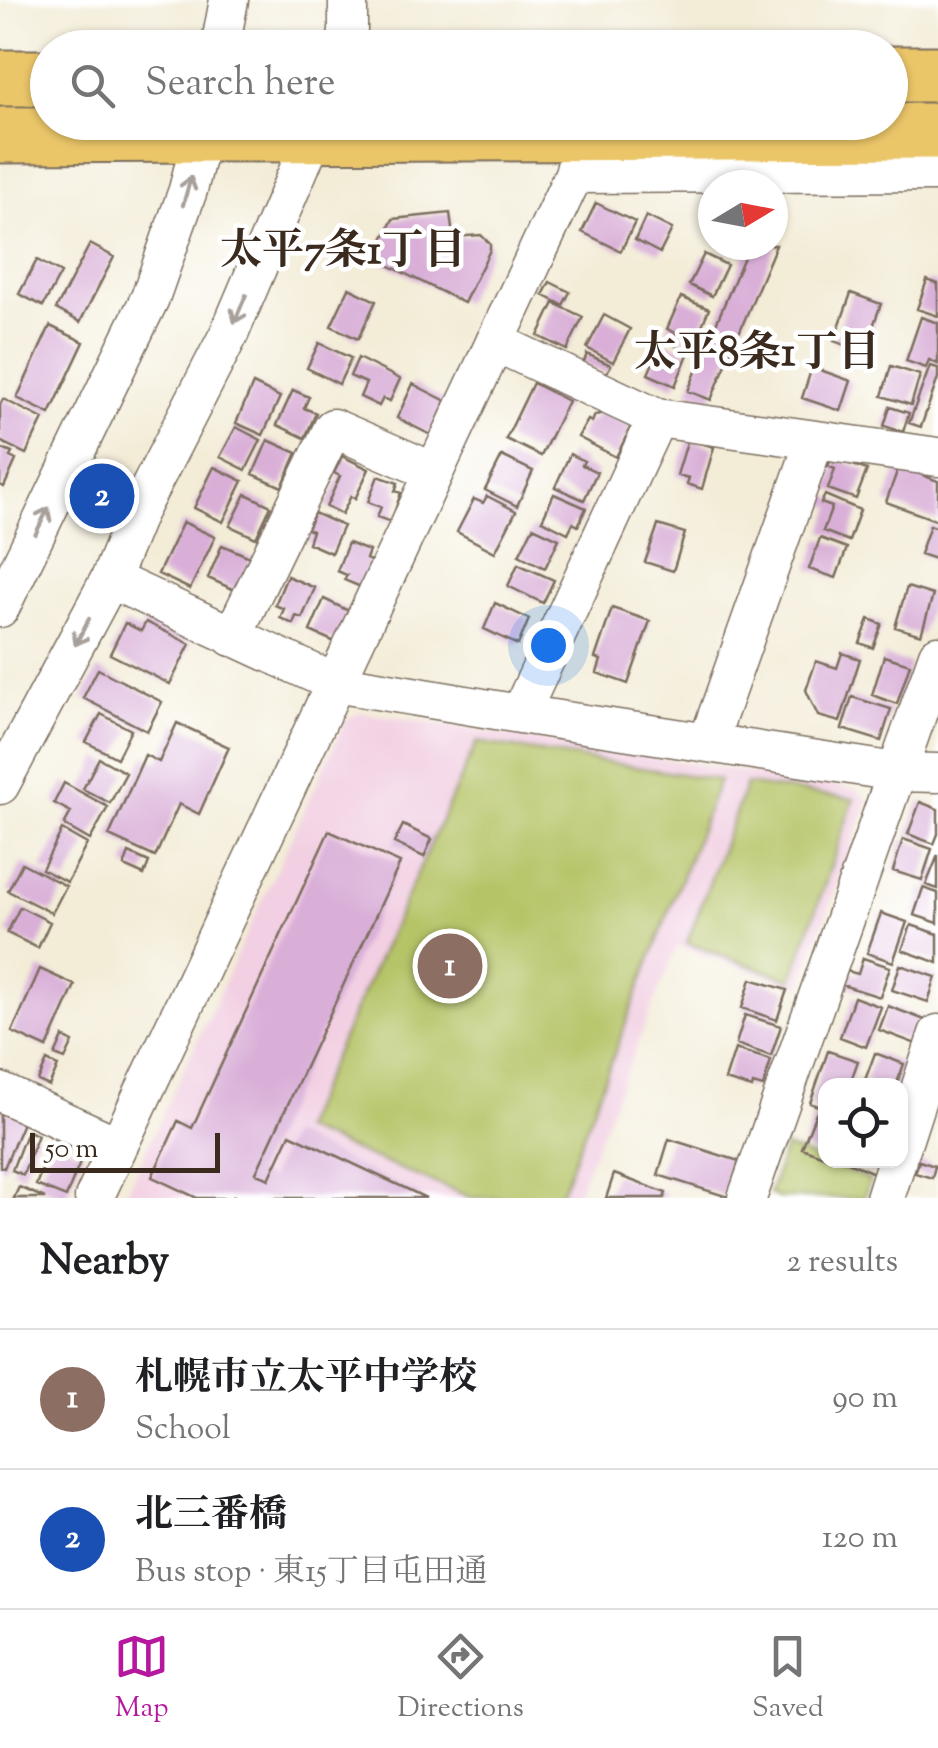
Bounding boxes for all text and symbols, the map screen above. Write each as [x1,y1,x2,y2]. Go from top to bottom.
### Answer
search box [30,30,908,140]
icon: search [65,58,120,113]
text: Search here [145,58,336,112]
north arrow [698,170,788,260]
one-way arrow [179,176,197,208]
district label: 太平7条1丁目 [220,223,466,283]
one-way arrow [230,293,248,324]
district label: 太平8条1丁目 [634,325,880,385]
pin: 2 [70,458,134,534]
one-way arrow [34,506,53,536]
one-way arrow [71,617,91,646]
your location [523,620,574,671]
pin: 1 [418,928,482,1004]
map controls [818,1078,908,1168]
button: locate [818,1078,908,1168]
scale bar [30,1128,220,1172]
text: 50 m [45,1130,99,1170]
text: Nearby [40,1233,169,1293]
text: 2 results [786,1240,898,1286]
text: 札幌市立太平中学校 [135,1353,477,1407]
text: 1 [67,1376,78,1422]
text: 90 m [832,1376,898,1422]
text: School [135,1407,231,1453]
text: 北三番橋 [135,1490,287,1544]
text: 2 [65,1516,80,1562]
text: 120 m [822,1516,898,1562]
text: Bus stop · 東15丁目屯田通 [135,1550,487,1596]
tab: Map [114,1629,169,1729]
tab: Directions [397,1629,524,1729]
tab: Saved [752,1629,824,1729]

